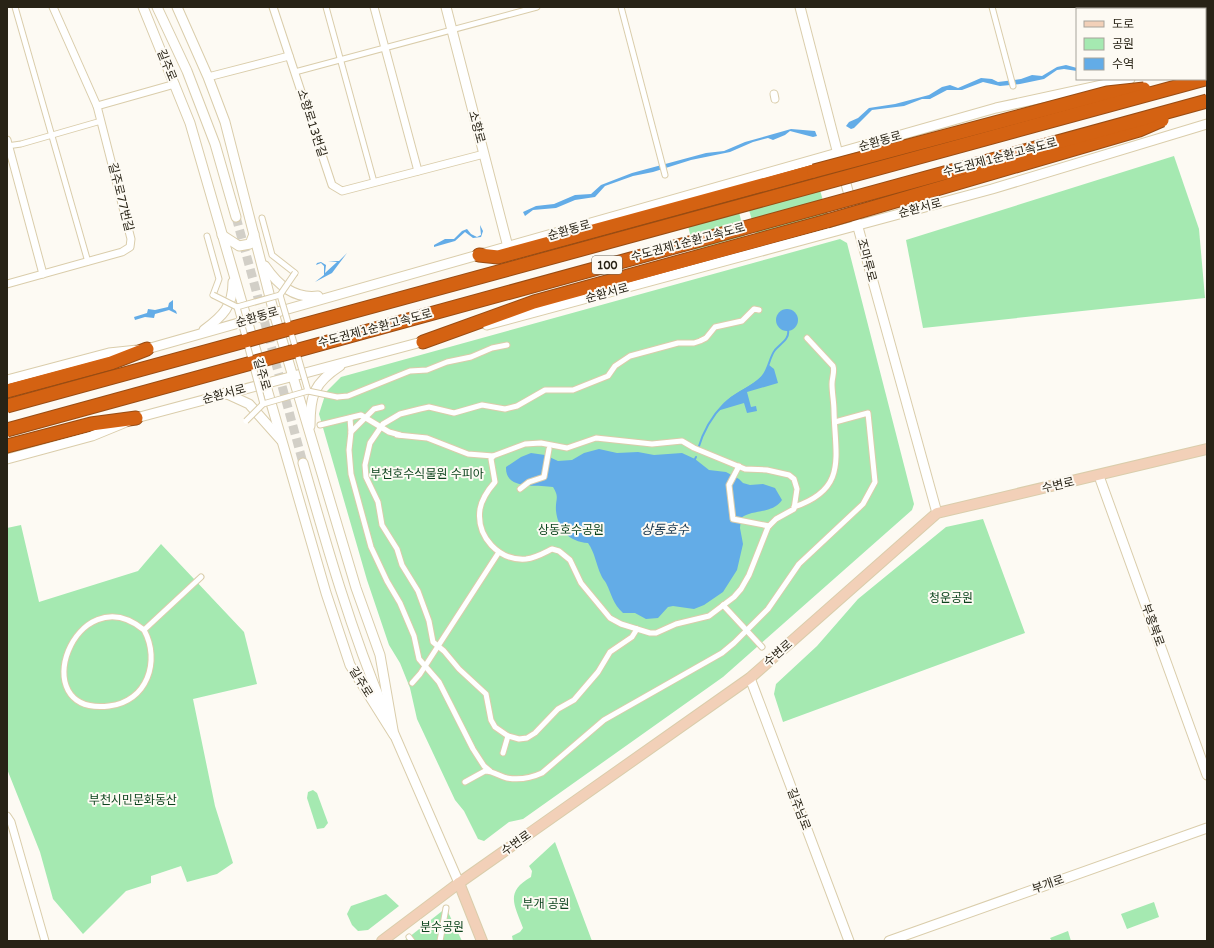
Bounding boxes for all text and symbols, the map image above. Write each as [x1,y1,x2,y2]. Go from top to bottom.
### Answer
legend [1076,8,1206,80]
text: 도로 [1112,17,1134,31]
text: 공원 [1112,37,1134,51]
street label: 길주로 [154,47,180,83]
text: 수역 [1112,57,1134,71]
street label: 소향로13번길 [294,87,330,159]
street label: 소향로 [466,109,488,145]
street label: 순환동로 [857,128,903,154]
street label: 수도권제1순환고속도로 [941,135,1059,179]
street label: 길주로77번길 [106,161,136,233]
street label: 순환서로 [897,196,943,220]
street label: 순환동로 [546,217,592,243]
street label: 수도권제1순환고속도로 [629,220,747,264]
street label: 조마루로 [855,237,879,283]
road number: 100 [592,256,622,274]
street label: 순환서로 [584,281,630,305]
street label: 순환동로 [234,304,280,330]
street label: 수도권제1순환고속도로 [316,306,434,350]
street label: 길주로 [251,356,273,392]
street label: 순환서로 [201,382,247,406]
park label: 부천호수식물원 수피아 [370,467,484,481]
street label: 수변로 [1040,474,1076,496]
water label: 상동호수 [641,522,690,538]
park label: 상동호수공원 [538,523,604,537]
park label: 청운공원 [929,591,973,605]
street label: 부흥북로 [1139,602,1167,648]
street label: 수변로 [761,637,795,669]
street label: 길주로 [346,664,376,700]
street label: 길주남로 [785,786,813,832]
park label: 부천시민문화동산 [89,793,177,807]
street label: 수변로 [498,828,534,858]
street label: 부개로 [1030,872,1066,896]
park label: 부개 공원 [522,897,570,911]
park label: 분수공원 [420,920,464,934]

